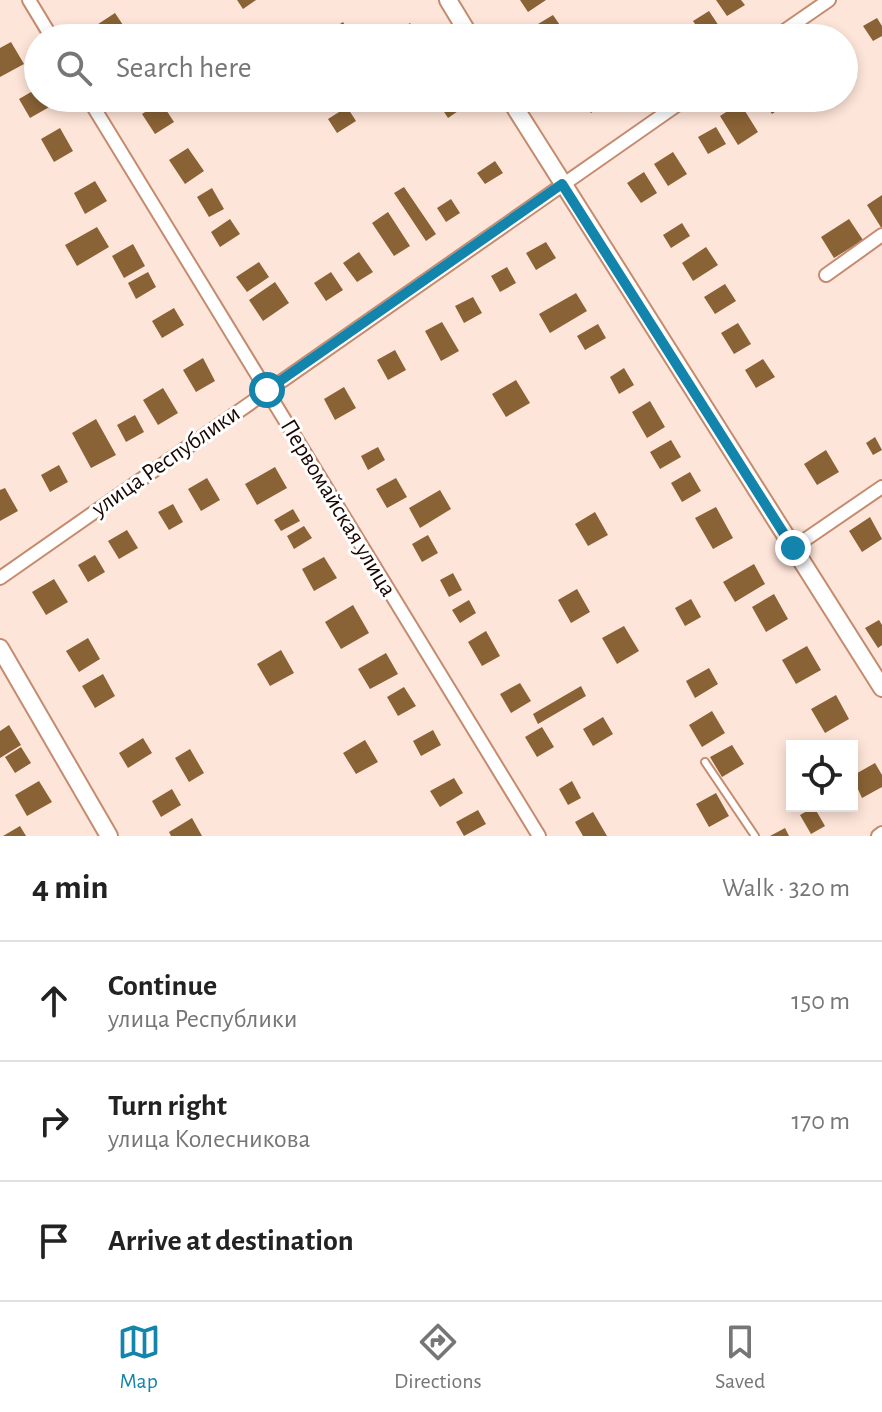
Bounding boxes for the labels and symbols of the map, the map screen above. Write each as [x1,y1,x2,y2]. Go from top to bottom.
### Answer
route start [249,372,285,408]
street label: улица Республики [87,401,244,522]
street label: Первомайская улица [276,415,400,601]
route end [775,530,811,566]

